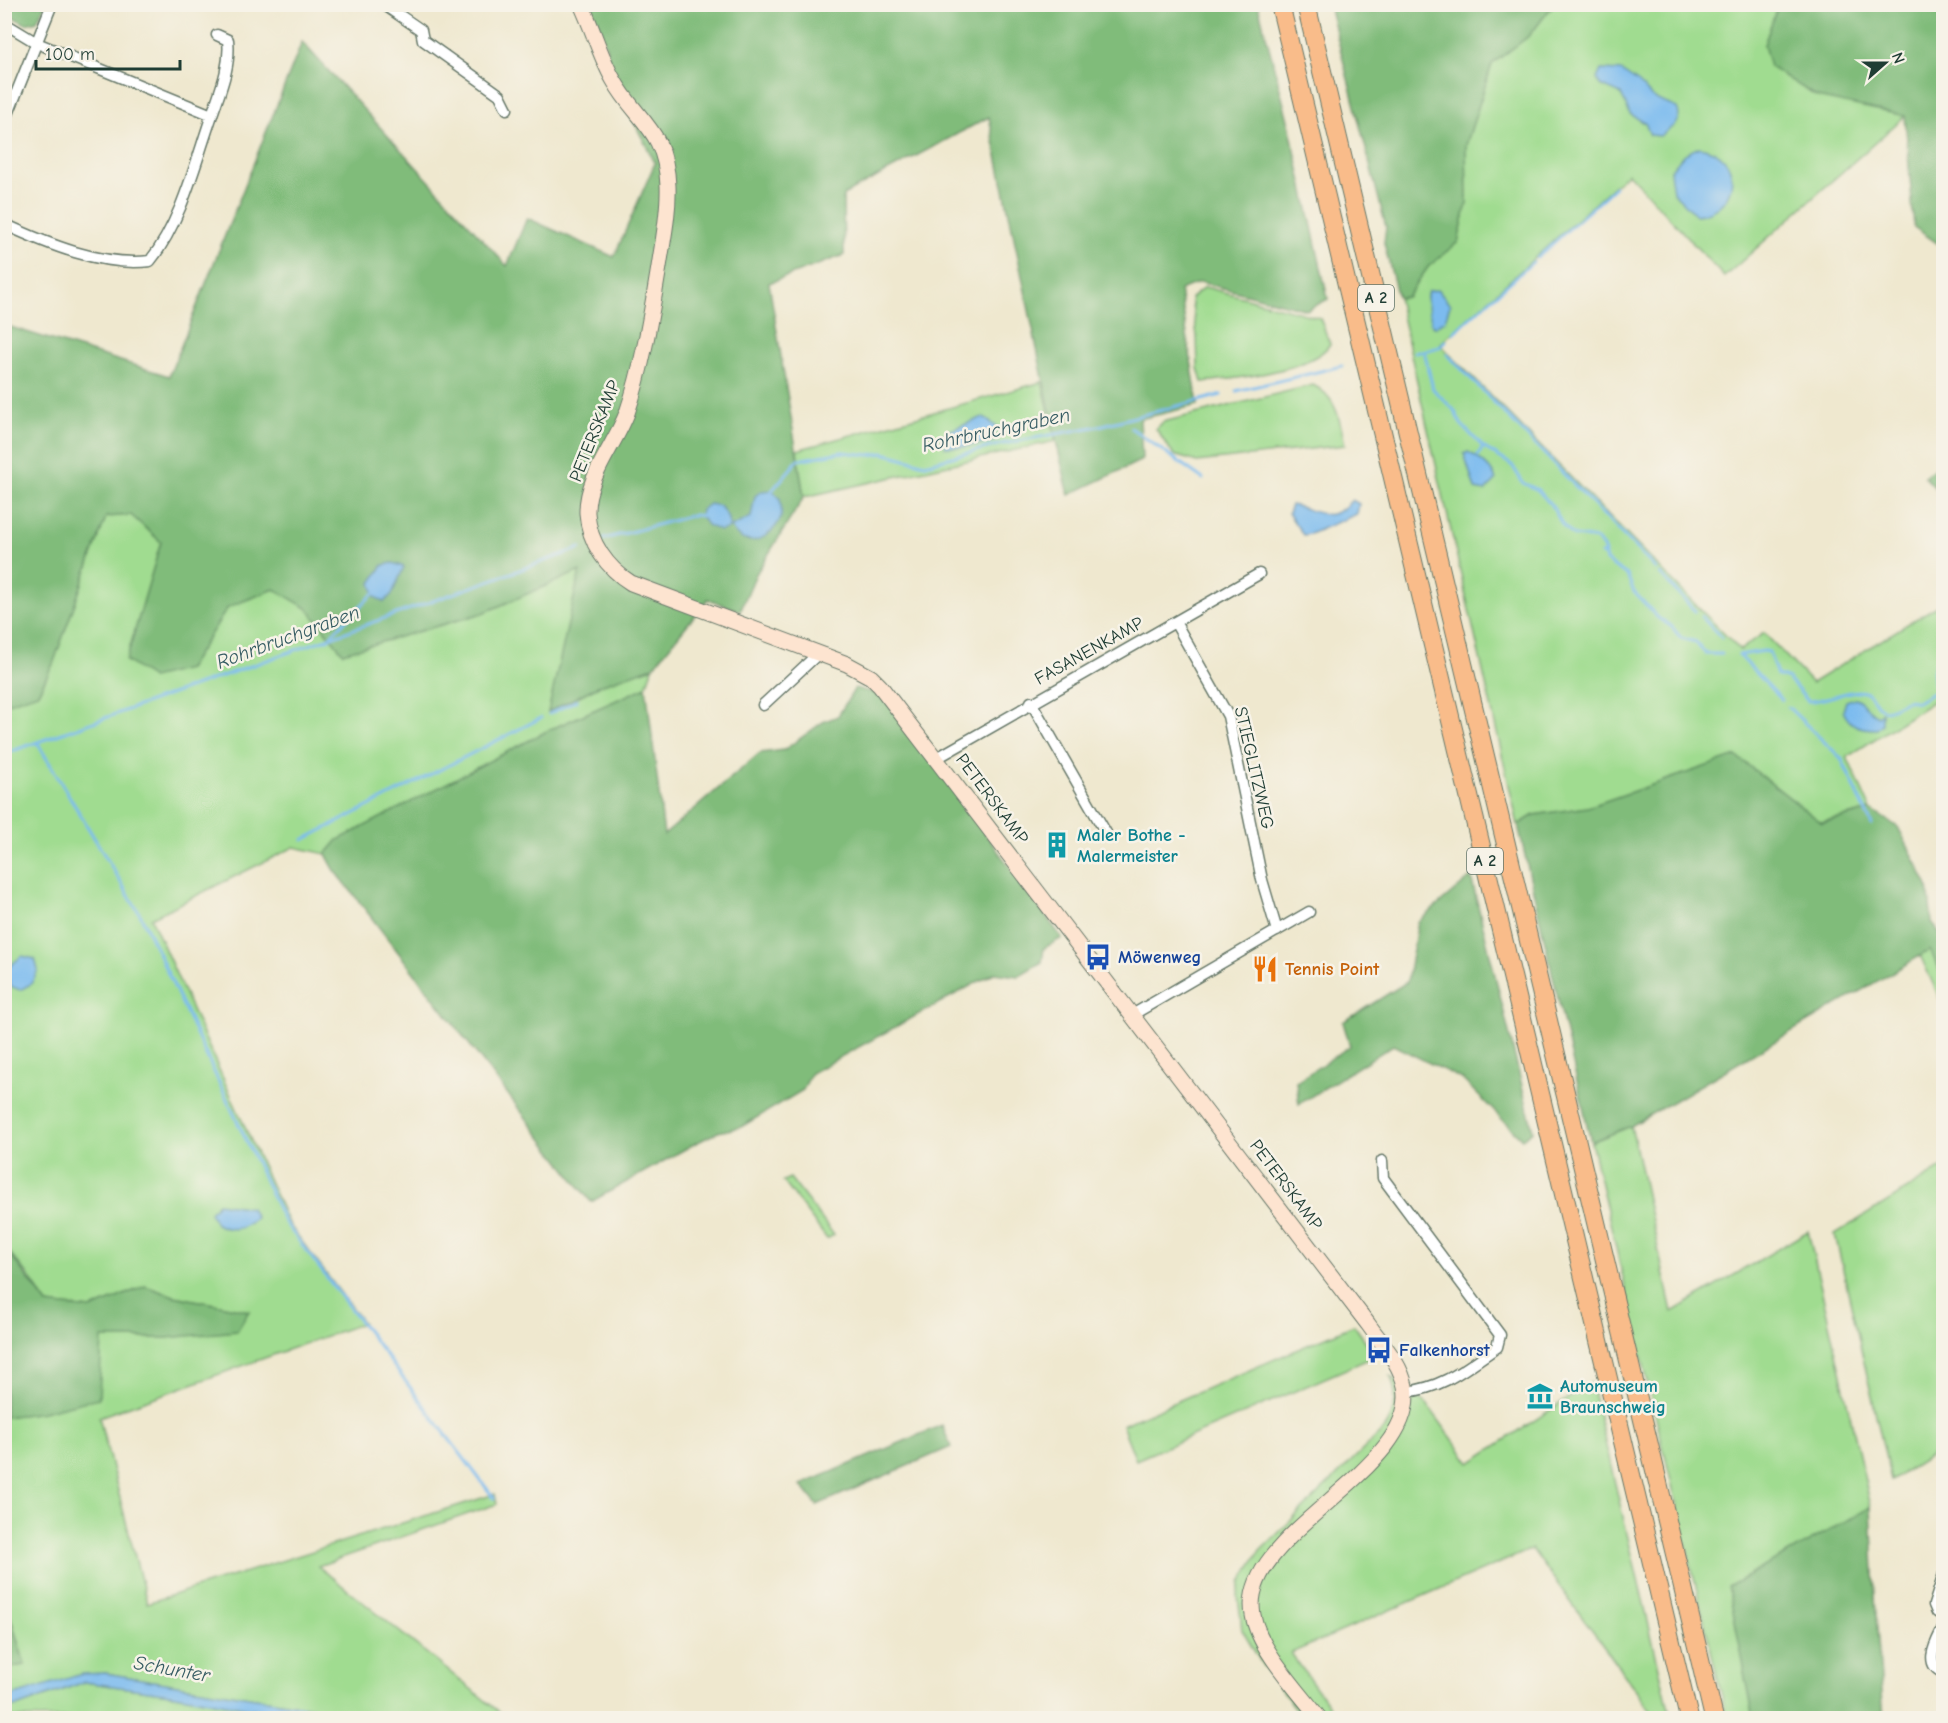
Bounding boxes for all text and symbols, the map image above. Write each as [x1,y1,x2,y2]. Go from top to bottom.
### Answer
scale bar [36,33,180,71]
north arrow [1855,33,1915,93]
text: 100 m [45,44,95,65]
text: N [1888,50,1908,66]
road number: A 2 [1358,285,1394,311]
street label: PETERSKAMP [565,377,625,485]
water label: Rohrbruchgraben [920,403,1072,457]
water label: Rohrbruchgraben [213,600,363,674]
street label: FASANENKAMP [1031,612,1147,690]
street label: STIEGLITZWEG [1230,705,1278,831]
street label: PETERSKAMP [951,750,1033,848]
place label: Maler Bothe - Malermeister [1077,825,1186,867]
building icon: Maler Bothe - Malermeister [1042,830,1072,860]
road number: A 2 [1467,848,1503,874]
bus stop icon: Möwenweg [1083,942,1113,972]
place label: Möwenweg [1118,947,1201,968]
restaurant icon: Tennis Point [1250,954,1280,984]
place label: Tennis Point [1285,959,1380,980]
street label: PETERSKAMP [1245,1136,1327,1234]
bus stop icon: Falkenhorst [1364,1335,1394,1365]
place label: Falkenhorst [1399,1340,1491,1361]
place label: Automuseum Braunschweig [1560,1376,1666,1418]
museum icon: Automuseum Braunschweig [1525,1381,1555,1411]
water label: Schunter [132,1651,213,1687]

